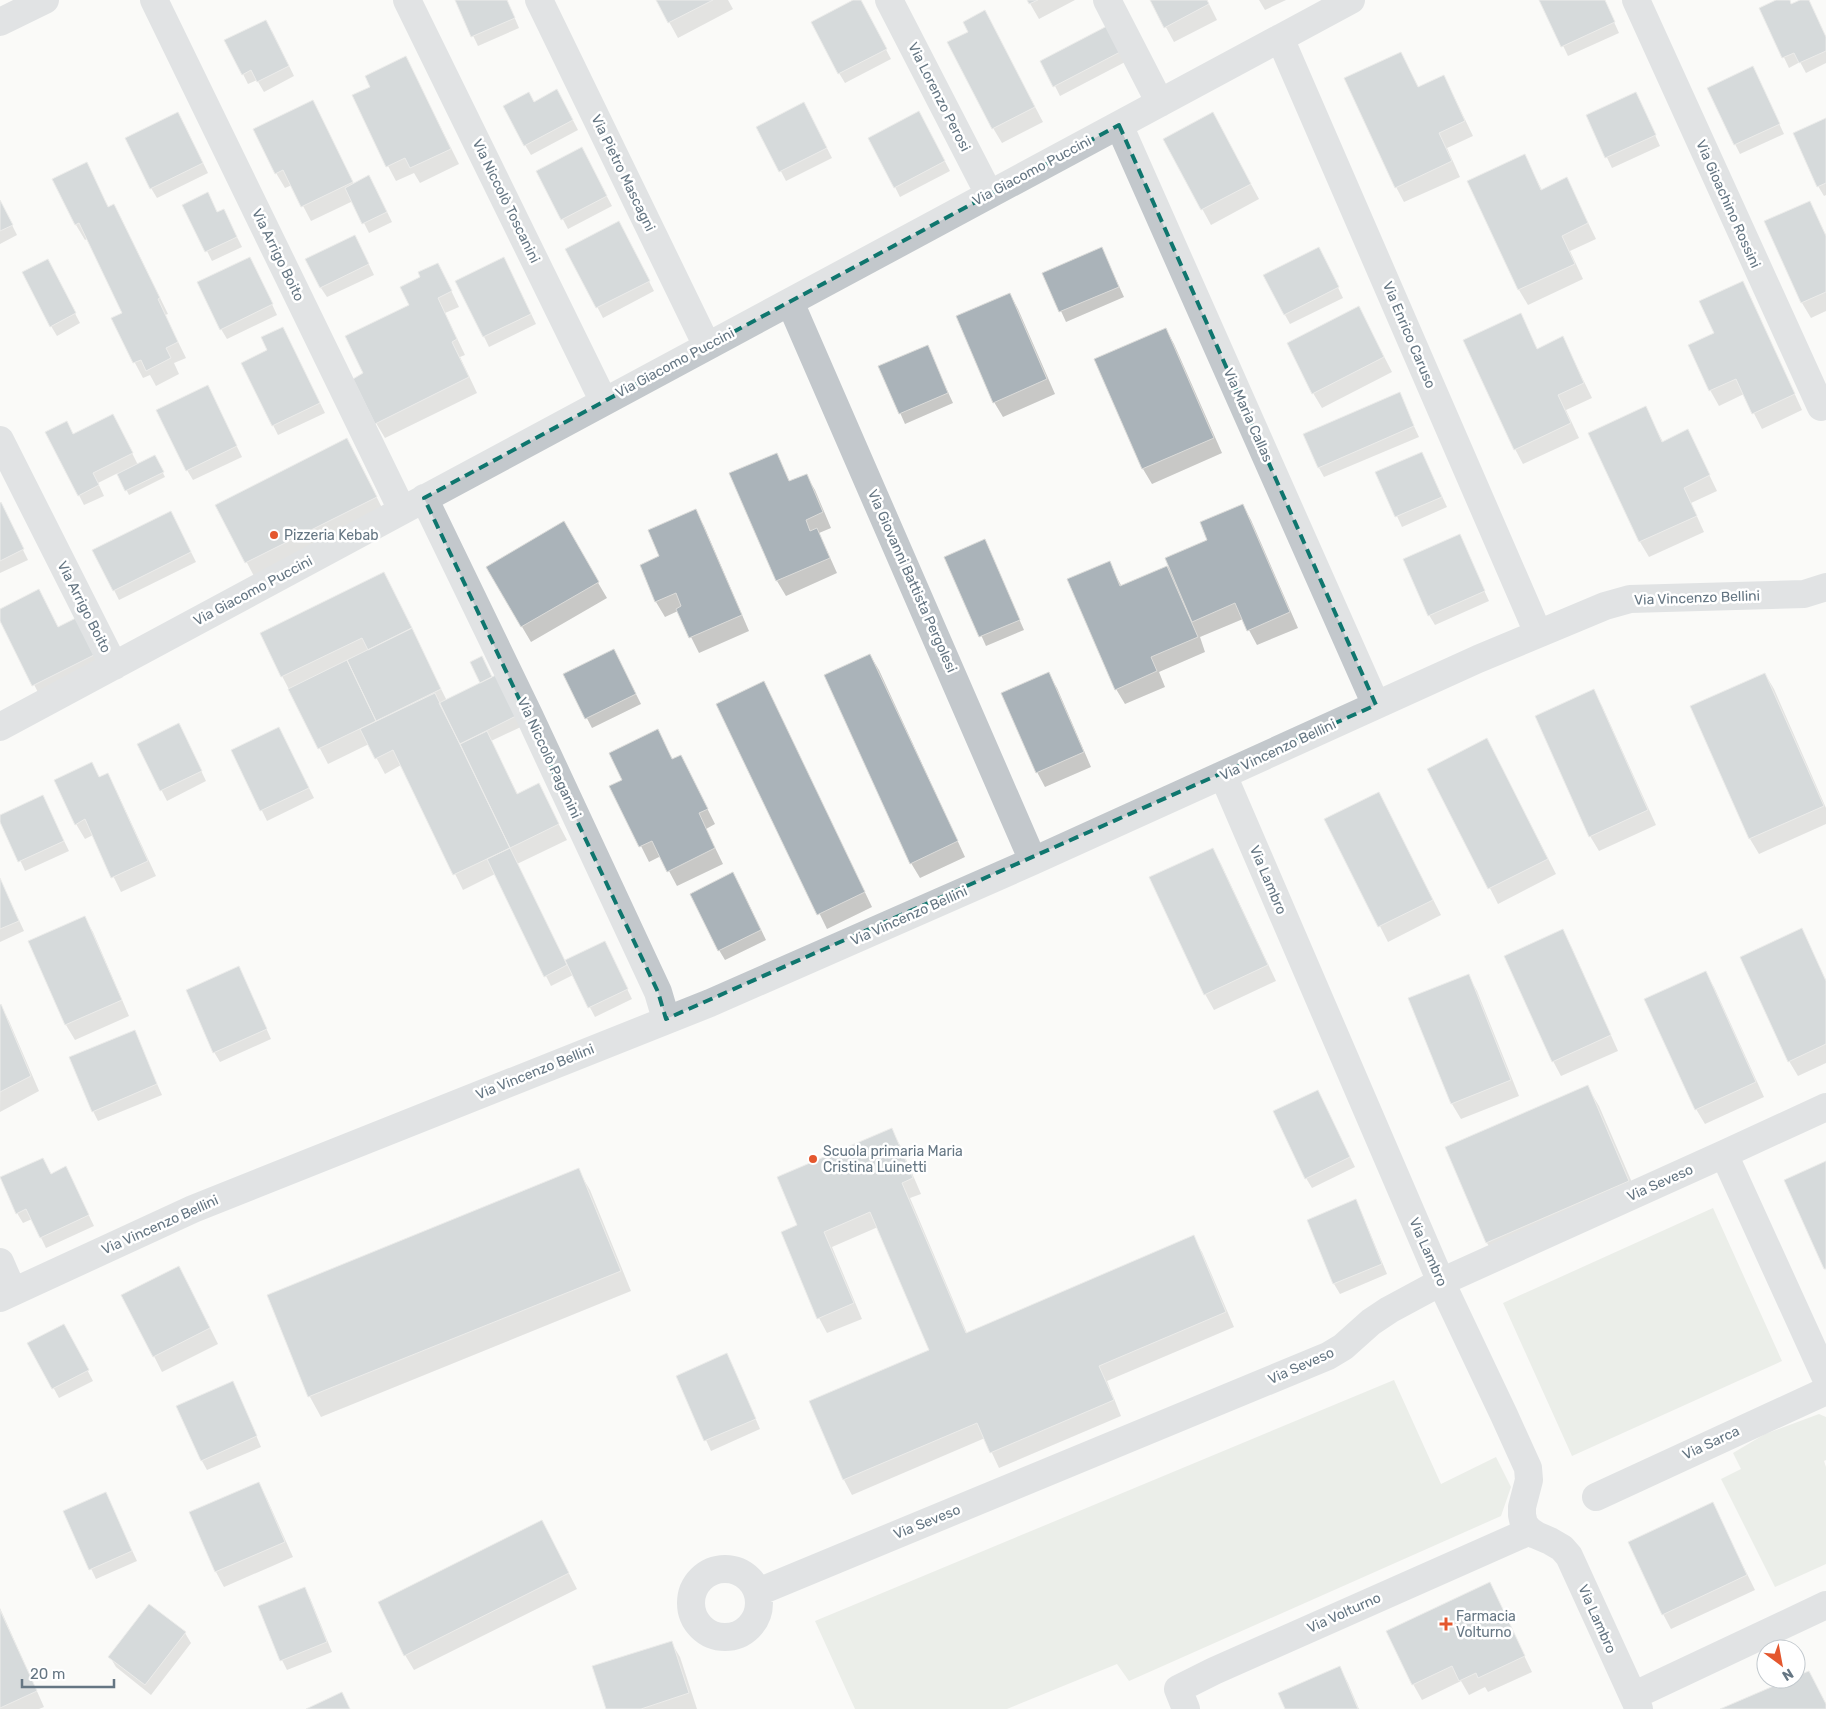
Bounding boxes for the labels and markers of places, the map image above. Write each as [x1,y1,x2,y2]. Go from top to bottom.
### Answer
place label: Pizzeria Kebab [284,527,378,544]
marker: Pizzeria Kebab [268,529,280,541]
place label: Scuola primaria Maria Cristina Luinetti [823,1143,963,1176]
marker: Scuola primaria Maria Cristina Luinetti [807,1153,819,1165]
place label: Farmacia Volturno [1456,1608,1516,1641]
marker: Farmacia Volturno [1440,1618,1452,1630]

